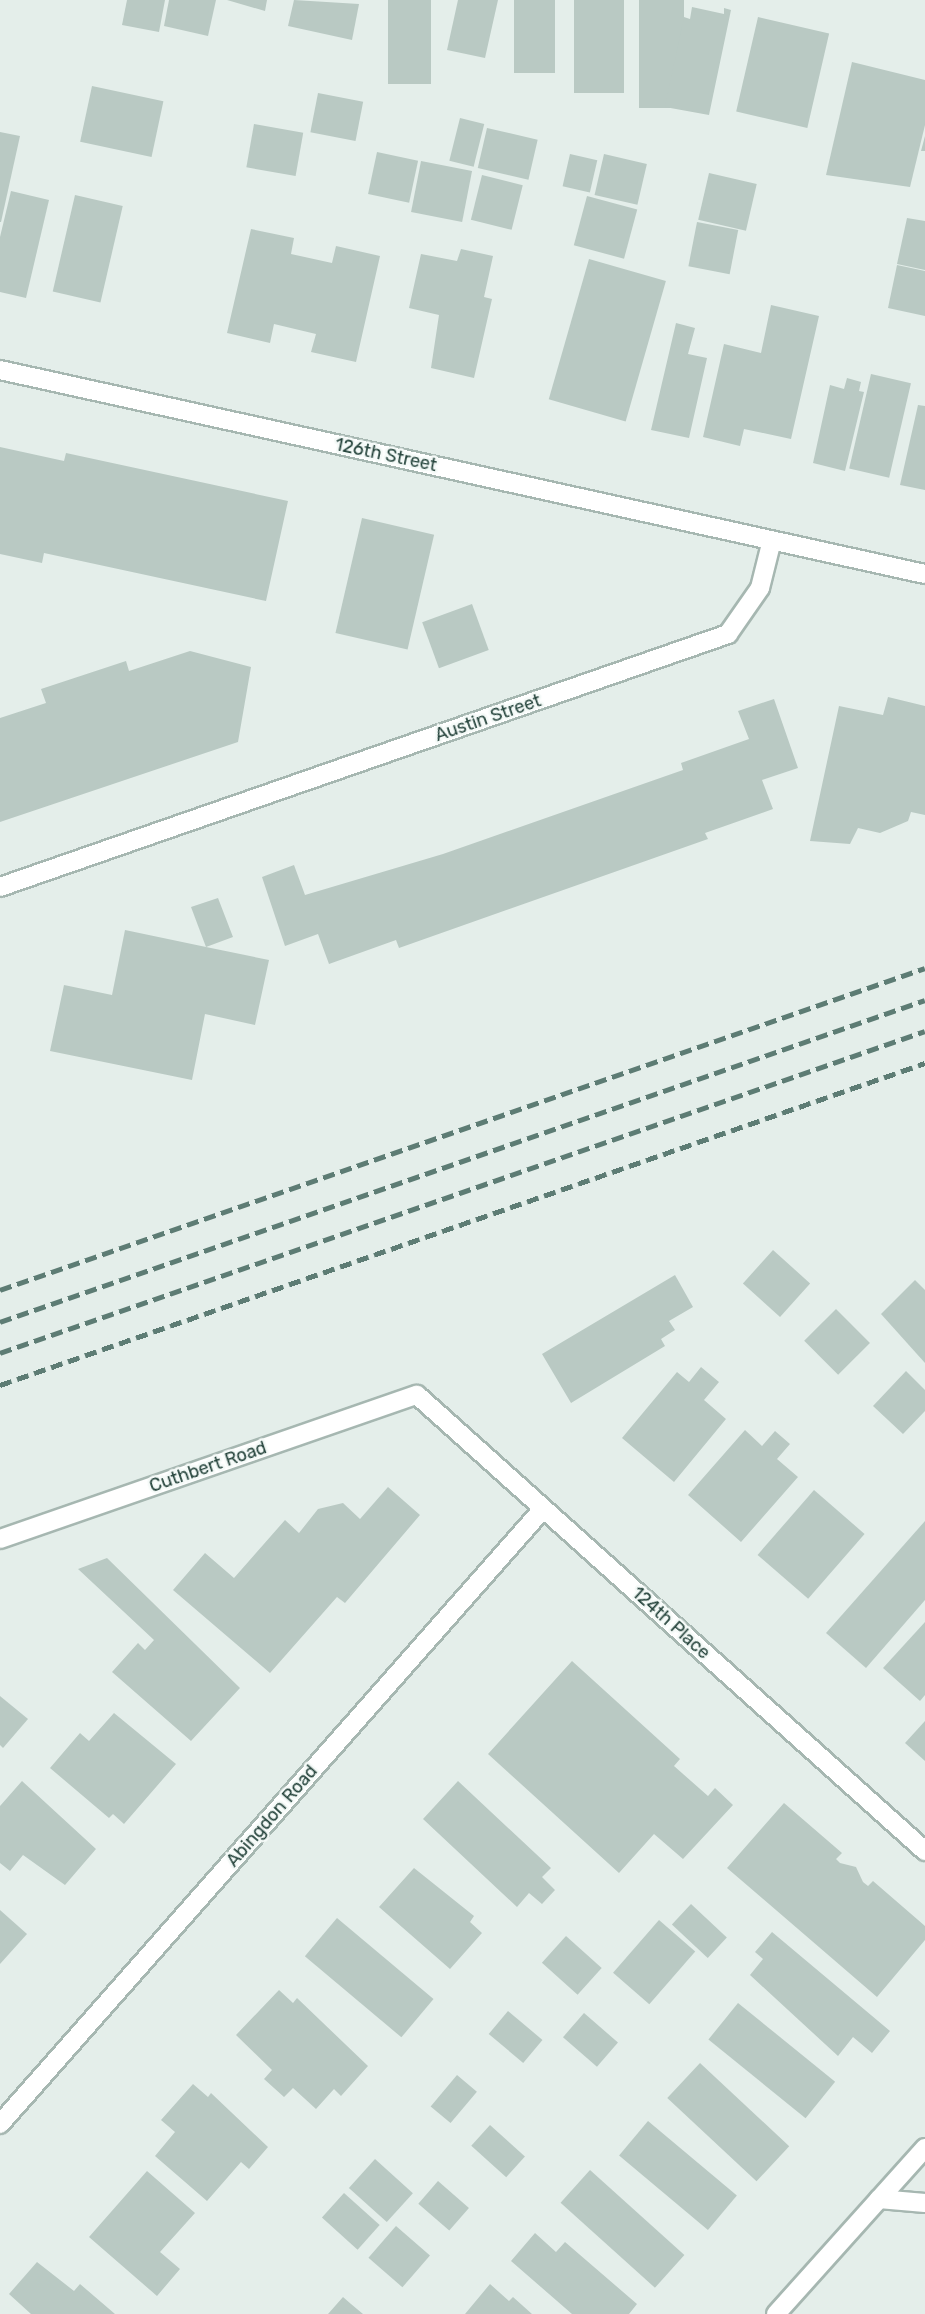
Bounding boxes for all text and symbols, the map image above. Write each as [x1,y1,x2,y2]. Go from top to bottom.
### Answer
street label: 126th Street [333,434,439,476]
street label: Austin Street [432,690,544,746]
street label: Cuthbert Road [147,1437,269,1497]
street label: 124th Place [628,1582,714,1664]
street label: Abingdon Road [222,1761,322,1871]

